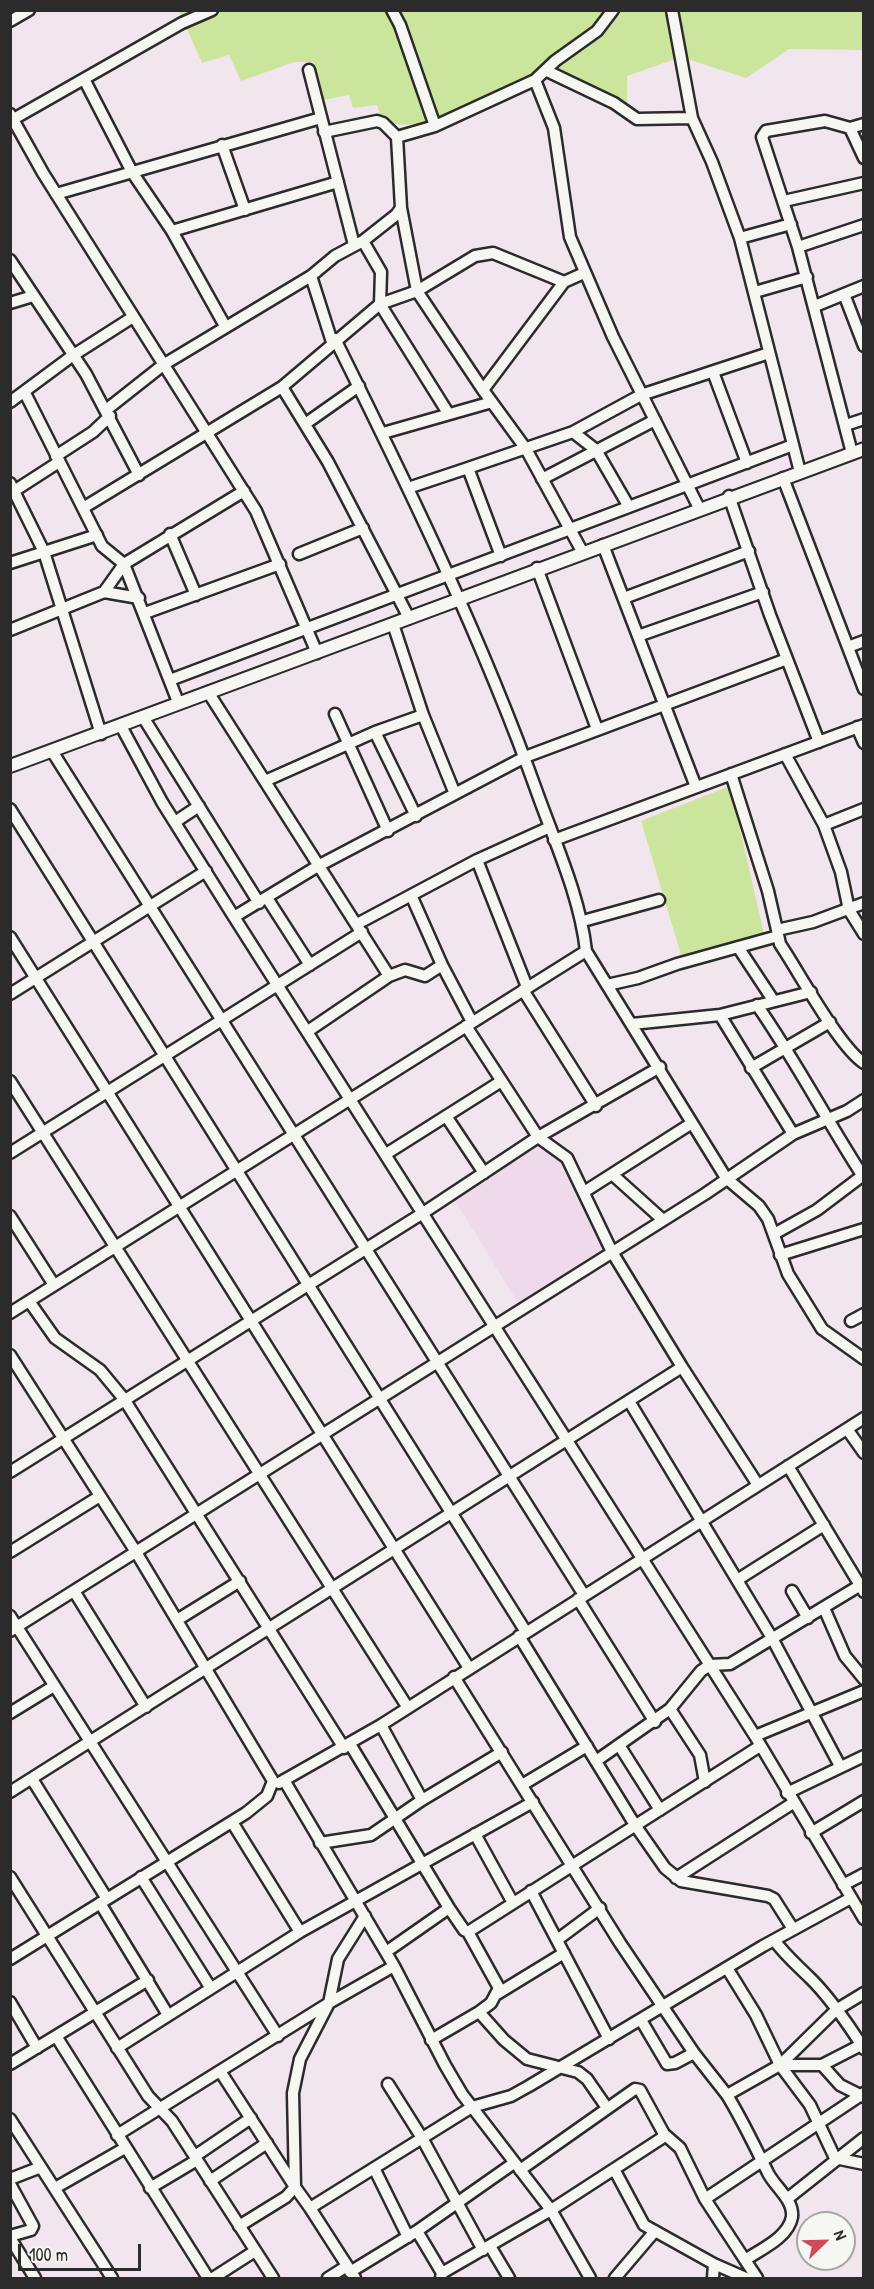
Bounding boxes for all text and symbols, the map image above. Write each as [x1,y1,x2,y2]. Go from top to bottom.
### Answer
north arrow [796,2211,856,2271]
text: N [829,2227,853,2243]
scale bar [21,2232,144,2270]
text: 100 m [29,2242,68,2267]

